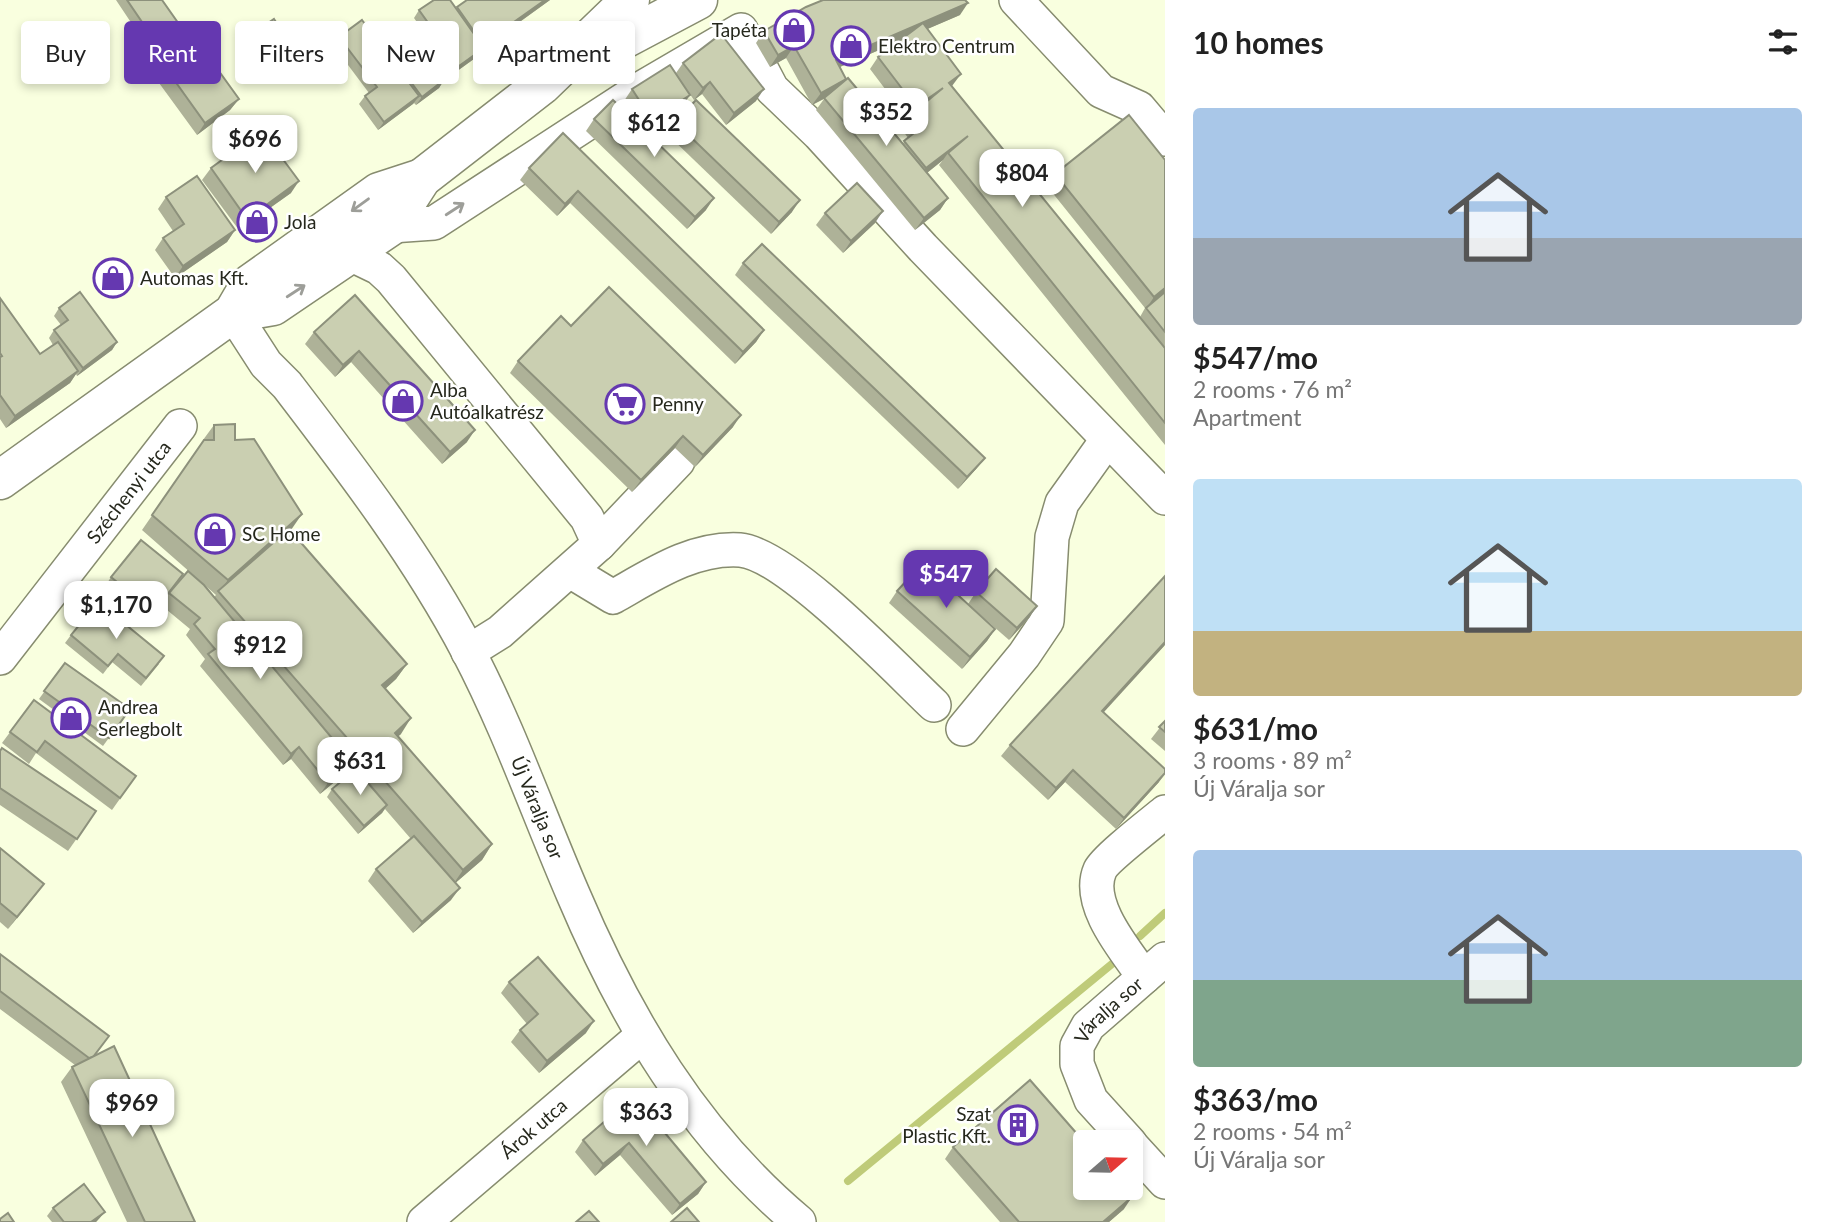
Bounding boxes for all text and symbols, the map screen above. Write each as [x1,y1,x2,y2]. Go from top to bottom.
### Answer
shop icon: Tapéta [773,9,815,51]
place label: Tapéta [712,18,767,41]
chip: Buy [21,21,110,84]
chip: Rent [124,21,221,84]
chip: Filters [235,21,348,84]
chip: New [362,21,459,84]
chip: Apartment [473,21,635,84]
icon: filters [1764,23,1802,61]
text: 10 homes [1193,24,1324,60]
shop icon: Elektro Centrum [830,25,872,67]
place label: Elektro Centrum [878,34,1015,57]
pin: $352 [845,88,927,148]
text: $352 [859,97,913,125]
pin: $612 [613,100,695,159]
text: $612 [627,108,681,136]
pin: $696 [214,116,296,175]
text: $696 [228,124,282,152]
pin: $804 [981,150,1063,209]
icon: home [1435,154,1561,280]
text: $804 [995,158,1049,186]
one-way arrow [351,198,370,213]
shop icon: Jola [236,201,278,243]
one-way arrow [445,202,465,216]
place label: Jola [284,210,316,233]
shop icon: Automas Kft. [92,257,134,299]
place label: Automas Kft. [140,266,249,289]
one-way arrow [286,283,305,298]
text: $547/mo [1193,339,1318,375]
text: 2 rooms · 76 m² [1193,375,1352,403]
place label: Alba Autóalkatrész [430,378,544,423]
shop icon: Alba Autóalkatrész [382,380,424,422]
supermarket icon: Penny [604,383,646,425]
place label: Penny [652,392,704,415]
text: Apartment [1193,403,1301,431]
street label: Széchenyi utca [81,436,175,548]
shop icon: SC Home [194,513,236,555]
place label: SC Home [242,522,321,545]
icon: home [1435,525,1561,651]
pin: $547 [905,550,987,610]
text: $547 [919,559,973,587]
pin: $1,170 [59,582,173,641]
text: $1,170 [80,590,152,618]
pin: $912 [219,622,301,681]
text: $912 [233,630,287,658]
place label: Andrea Serlegbolt [98,695,182,740]
shop icon: Andrea Serlegbolt [50,697,92,739]
text: $631/mo [1193,710,1318,746]
pin: $631 [319,738,401,797]
text: $631 [333,746,387,774]
text: 3 rooms · 89 m² [1193,746,1352,774]
street label: Új Váralja sor [507,753,569,862]
text: Új Váralja sor [1193,774,1325,802]
icon: home [1435,896,1561,1022]
street label: Váralja sor [1069,972,1147,1047]
pin: $969 [91,1080,173,1139]
text: $363/mo [1193,1081,1318,1117]
text: $969 [105,1088,159,1116]
pin: $363 [605,1088,687,1148]
street label: Árok utca [495,1093,571,1163]
text: $363 [619,1097,673,1125]
place label: Szat Plastic Kft. [902,1102,991,1147]
building icon: Szat Plastic Kft. [997,1104,1039,1146]
text: 2 rooms · 54 m² [1193,1117,1352,1145]
north arrow [1073,1130,1143,1200]
map controls [1073,1130,1143,1200]
text: Új Váralja sor [1193,1145,1325,1173]

